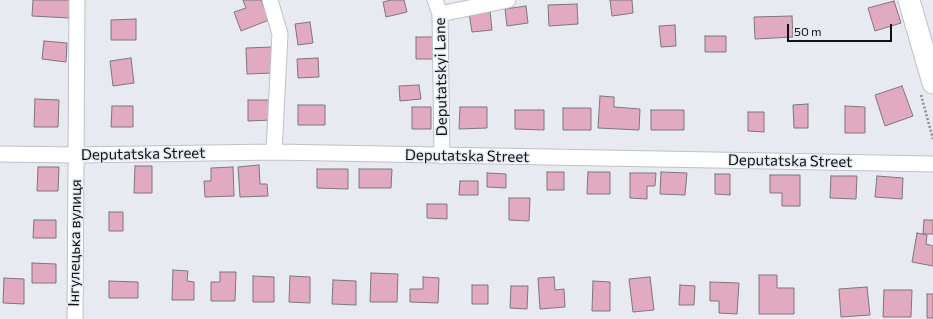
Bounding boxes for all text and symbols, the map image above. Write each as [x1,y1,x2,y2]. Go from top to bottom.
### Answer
scale bar [789,16,894,42]
street label: Deputatskyi Lane [431,17,451,137]
text: 50 m [794,24,822,38]
street label: Deputatska Street [81,144,205,164]
street label: Deputatska Street [405,146,529,166]
street label: Deputatska Street [728,151,852,171]
street label: Інгулецька вулиця [65,179,85,307]

